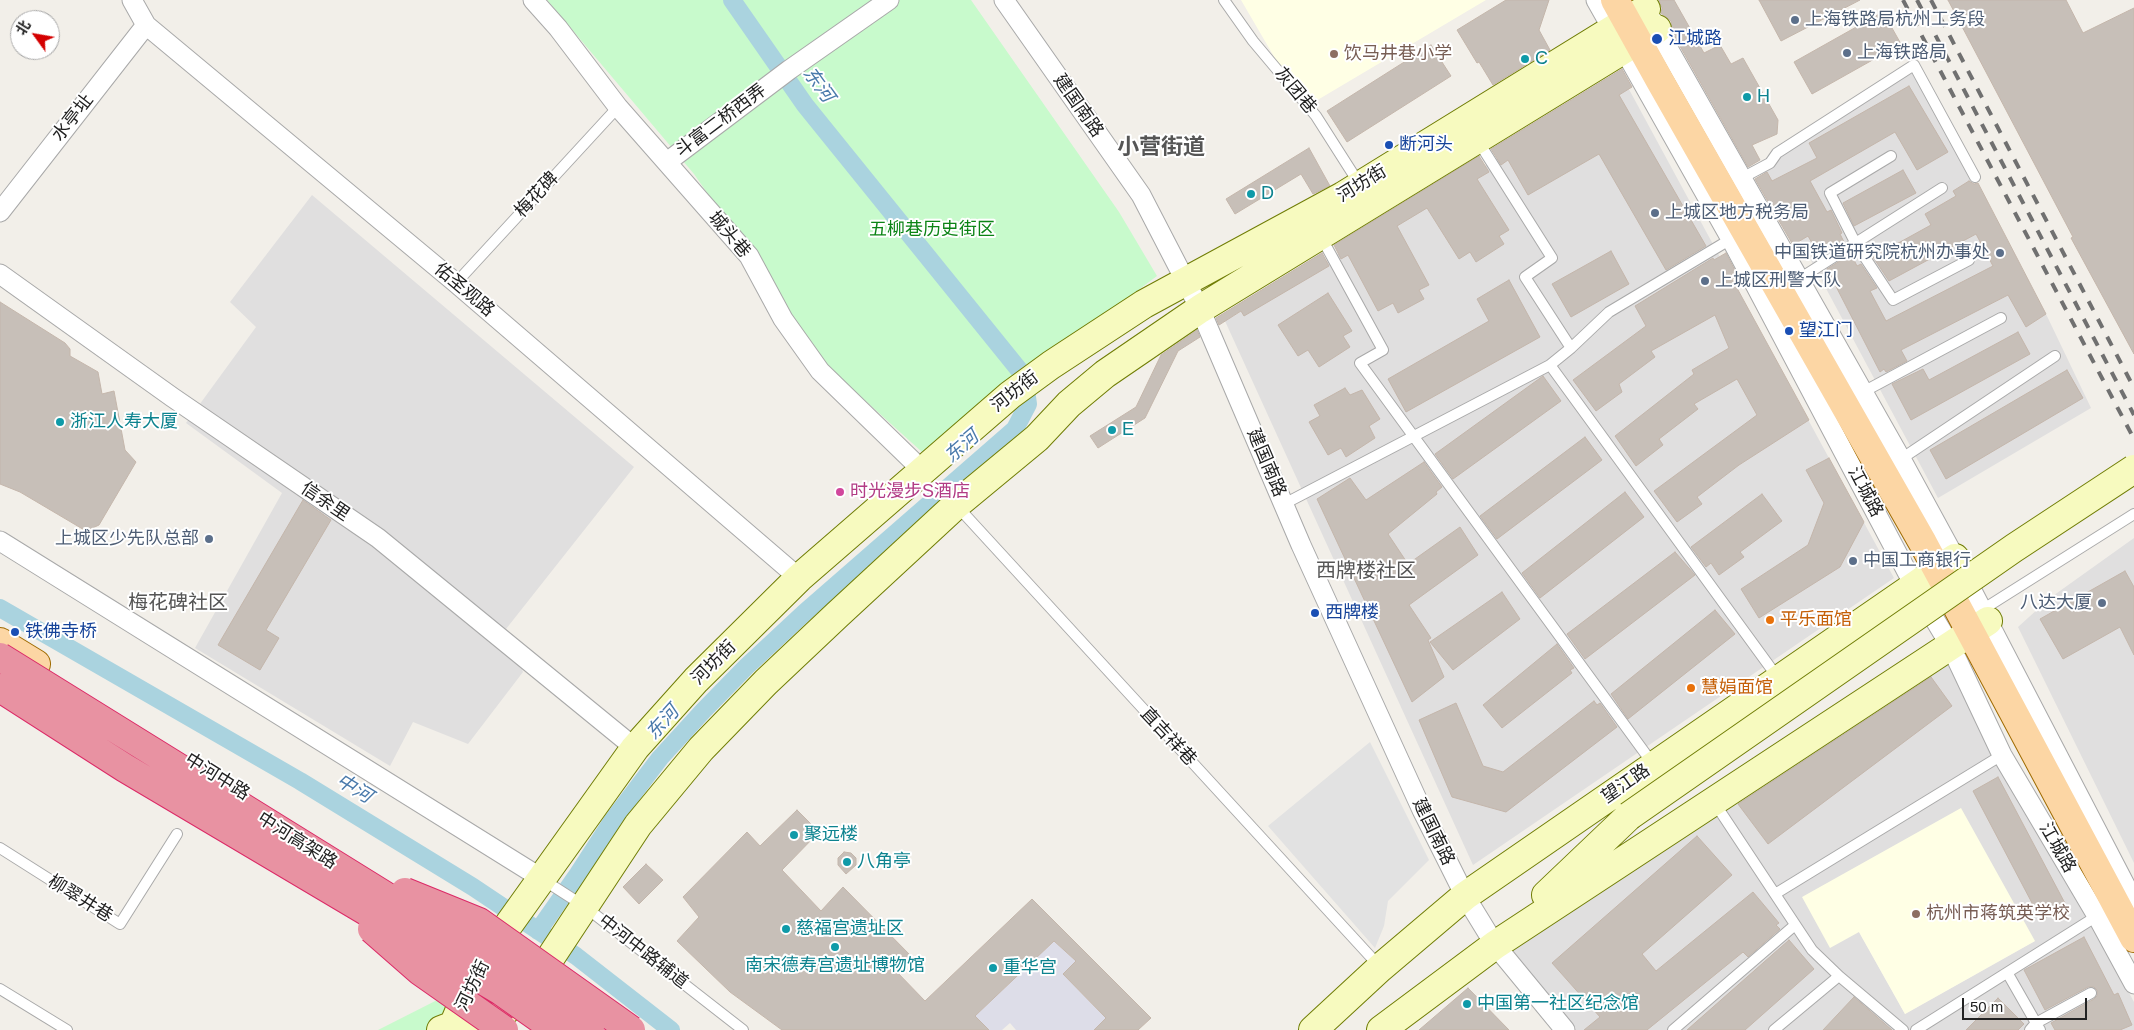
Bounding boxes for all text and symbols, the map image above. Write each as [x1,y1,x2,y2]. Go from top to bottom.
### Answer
place label: 上海铁路局杭州工务段 [1805,9,1985,31]
north arrow [10,10,60,60]
marker: 上海铁路局杭州工务段 [1789,14,1801,26]
text: 北 [13,17,34,38]
place label: 江城路 [1668,28,1722,50]
marker: 江城路 [1650,32,1664,46]
place label: 上海铁路局 [1857,42,1947,64]
place label: 饮马井巷小学 [1344,43,1452,65]
marker: 上海铁路局 [1841,47,1853,59]
marker: 饮马井巷小学 [1328,48,1340,60]
place label: C [1535,48,1548,70]
marker: C [1519,53,1531,65]
water label: 东河 [798,63,838,107]
street label: 灰团巷 [1269,63,1321,119]
street label: 建国南路 [1049,70,1107,142]
street label: 斗富二桥西弄 [671,80,771,162]
place label: H [1757,86,1770,108]
street label: 水亭址 [48,90,98,146]
marker: H [1741,91,1753,103]
place label: 断河头 [1399,134,1453,156]
district label: 小营街道 [1117,135,1205,161]
marker: 断河头 [1383,139,1395,151]
street label: 河坊街 [1333,161,1391,207]
street label: 梅花碑 [511,168,563,222]
place label: D [1261,183,1274,205]
marker: D [1245,188,1257,200]
place label: 上城区地方税务局 [1665,202,1809,224]
street label: 城头巷 [703,207,755,263]
marker: 上城区地方税务局 [1649,207,1661,219]
park label: 五柳巷历史街区 [869,219,995,241]
place label: 中国铁道研究院杭州办事处 [1774,242,1990,264]
marker: 中国铁道研究院杭州办事处 [1994,247,2006,259]
street label: 佑圣观路 [429,259,499,321]
place label: 上城区刑警大队 [1715,270,1841,292]
marker: 上城区刑警大队 [1699,275,1711,287]
place label: 望江门 [1799,320,1853,342]
marker: 望江门 [1783,325,1795,337]
street label: 河坊街 [987,367,1043,417]
place label: 浙江人寿大厦 [70,411,178,433]
marker: 浙江人寿大厦 [54,416,66,428]
place label: E [1122,419,1134,441]
marker: E [1106,424,1118,436]
water label: 东河 [940,426,984,468]
street label: 建国南路 [1242,426,1290,500]
street label: 江城路 [1843,463,1887,521]
street label: 信余里 [297,478,353,526]
place label: 时光漫步S酒店 [850,481,970,503]
marker: 时光漫步S酒店 [834,486,846,498]
place label: 上城区少先队总部 [55,528,199,550]
marker: 上城区少先队总部 [203,533,215,545]
place label: 中国工商银行 [1863,550,1971,572]
marker: 中国工商银行 [1847,555,1859,567]
district label: 西牌楼社区 [1316,559,1416,583]
district label: 梅花碑社区 [128,591,228,615]
place label: 八达大厦 [2020,592,2092,614]
marker: 八达大厦 [2096,597,2108,609]
place label: 西牌楼 [1325,602,1379,624]
marker: 西牌楼 [1309,607,1321,619]
place label: 平乐面馆 [1780,609,1852,631]
marker: 平乐面馆 [1764,614,1776,626]
place label: 铁佛寺桥 [25,621,97,643]
marker: 铁佛寺桥 [9,626,21,638]
street label: 河坊街 [687,636,741,690]
place label: 慧娟面馆 [1701,677,1773,699]
marker: 慧娟面馆 [1685,682,1697,694]
water label: 东河 [642,701,684,745]
street label: 直吉祥巷 [1136,703,1200,771]
street label: 中河中路 [181,749,253,805]
street label: 望江路 [1598,760,1654,808]
water label: 中河 [332,769,376,809]
street label: 建国南路 [1408,795,1458,869]
street label: 中河高架路 [253,808,341,874]
street label: 江城路 [2034,819,2080,877]
place label: 聚远楼 [804,824,858,846]
marker: 聚远楼 [788,829,800,841]
place label: 八角亭 [857,851,911,873]
marker: 八角亭 [841,856,853,868]
street label: 柳翠井巷 [44,871,116,927]
place label: 杭州市蒋筑英学校 [1926,903,2070,925]
marker: 杭州市蒋筑英学校 [1910,908,1922,920]
street label: 中河中路辅道 [594,910,692,994]
place label: 慈福宫遗址区 [796,918,904,940]
marker: 慈福宫遗址区 [780,923,792,935]
marker: 南宋德寿宫遗址博物馆 [829,941,841,953]
place label: 南宋德寿宫遗址博物馆 [745,955,925,977]
street label: 河坊街 [451,957,495,1015]
place label: 重华宫 [1003,957,1057,979]
marker: 重华宫 [987,962,999,974]
scale bar [1964,988,2089,1020]
place label: 中国第一社区纪念馆 [1477,993,1639,1015]
marker: 中国第一社区纪念馆 [1461,998,1473,1010]
text: 50 m [1970,998,2003,1015]

